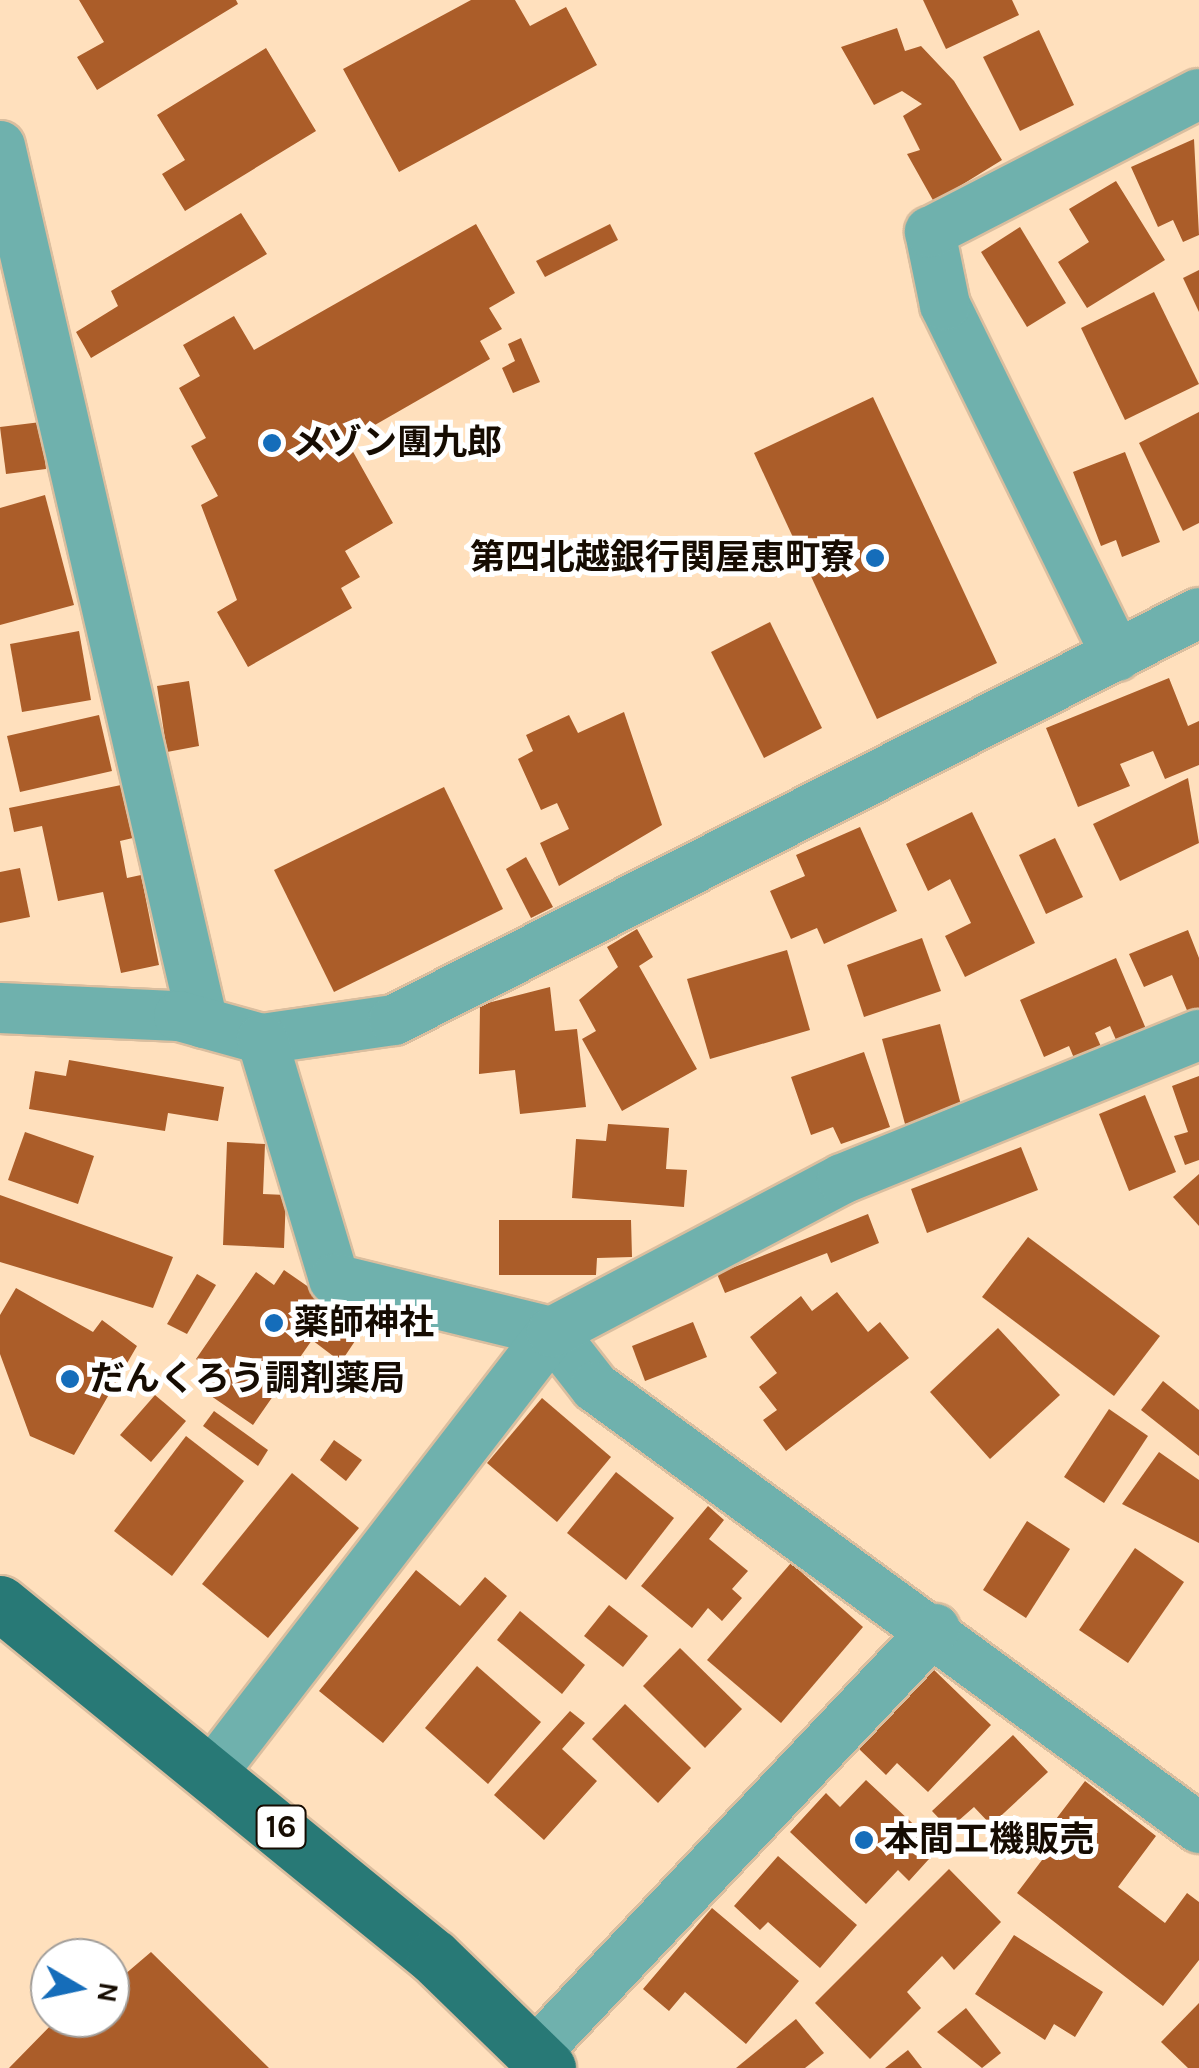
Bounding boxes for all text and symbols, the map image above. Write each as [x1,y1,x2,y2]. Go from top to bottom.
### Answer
place label: メゾン團九郎 [292,422,502,464]
marker: メゾン團九郎 [261,432,283,454]
place label: 第四北越銀行関屋恵町寮 [470,537,855,579]
marker: 第四北越銀行関屋恵町寮 [864,547,886,569]
place label: 薬師神社 [294,1302,434,1344]
marker: 薬師神社 [263,1312,285,1334]
place label: だんくろう調剤薬局 [90,1358,405,1400]
marker: だんくろう調剤薬局 [59,1368,81,1390]
road number: 16 [254,1800,308,1854]
place label: 本間工機販売 [884,1819,1094,1861]
marker: 本間工機販売 [853,1829,875,1851]
north arrow [30,1938,130,2038]
text: N [90,1980,126,2005]

